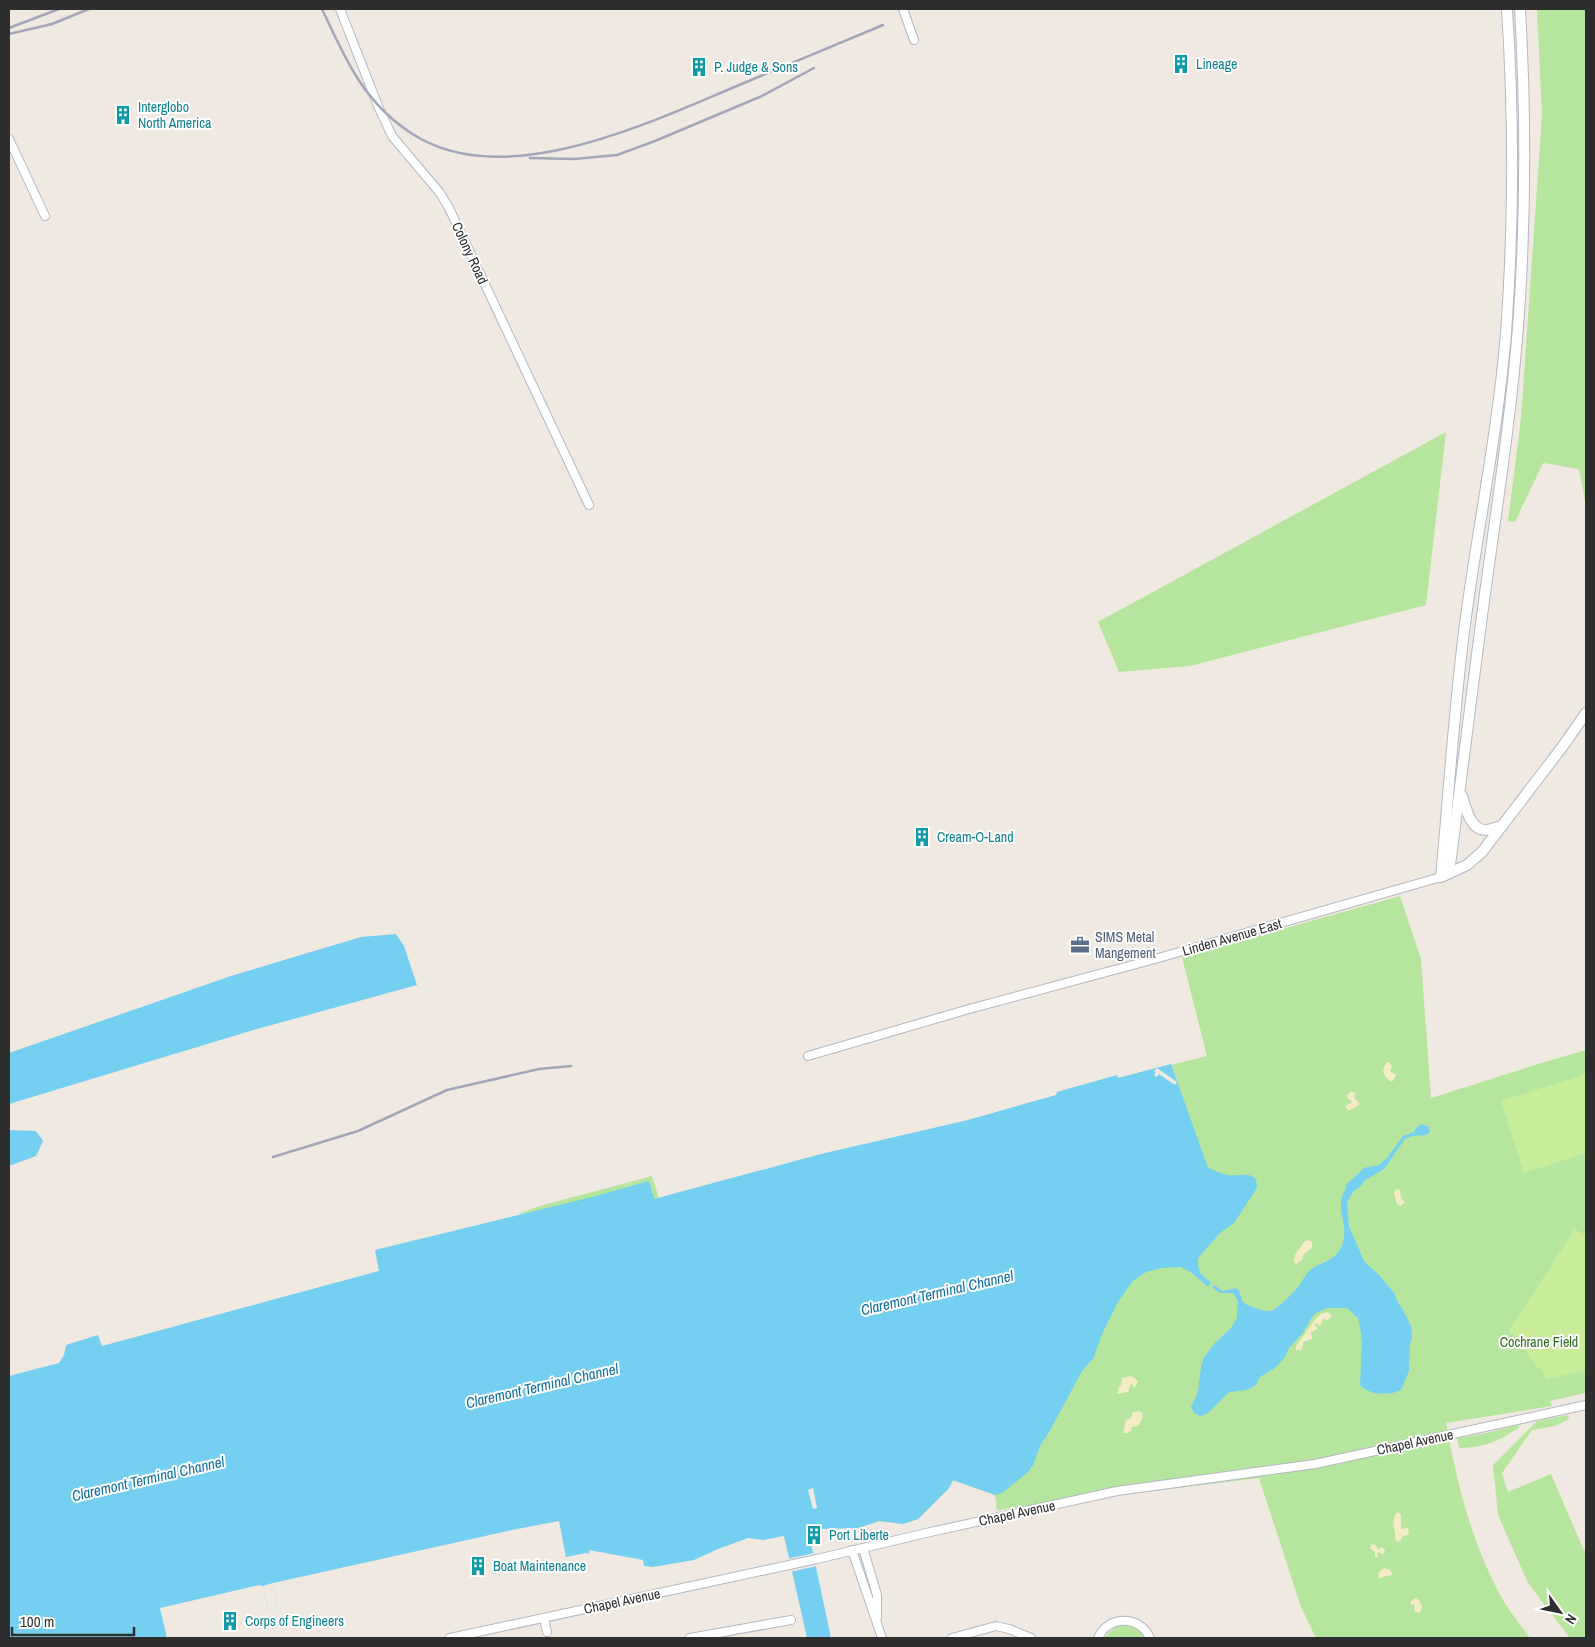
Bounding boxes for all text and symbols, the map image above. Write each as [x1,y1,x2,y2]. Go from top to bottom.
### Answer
building icon: Lineage [1170,53,1192,75]
place label: Lineage [1196,55,1238,73]
building icon: P. Judge & Sons [688,56,710,78]
place label: P. Judge & Sons [714,58,798,76]
place label: Interglobo North America [138,98,212,132]
building icon: Interglobo North America [112,104,134,126]
street label: Colony Road [448,219,492,287]
building icon: Cream-O-Land [911,826,933,848]
place label: Cream-O-Land [937,828,1014,846]
street label: Linden Avenue East [1180,914,1284,960]
place label: SIMS Metal Mangement [1095,928,1156,962]
office icon: SIMS Metal Mangement [1069,934,1091,956]
water label: Claremont Terminal Channel [859,1265,1015,1320]
park label: Cochrane Field [1500,1333,1578,1351]
water label: Claremont Terminal Channel [464,1358,620,1413]
street label: Chapel Avenue [1375,1425,1455,1459]
water label: Claremont Terminal Channel [70,1451,226,1506]
street label: Chapel Avenue [977,1496,1057,1530]
building icon: Port Liberte [803,1524,825,1546]
place label: Port Liberte [829,1526,889,1544]
building icon: Boat Maintenance [467,1555,489,1577]
place label: Boat Maintenance [493,1557,586,1575]
street label: Chapel Avenue [582,1584,662,1618]
north arrow [1535,1587,1585,1637]
scale bar [12,1604,135,1636]
building icon: Corps of Engineers [219,1610,241,1632]
text: 100 m [20,1611,54,1632]
text: N [1561,1611,1581,1627]
place label: Corps of Engineers [245,1612,344,1630]

